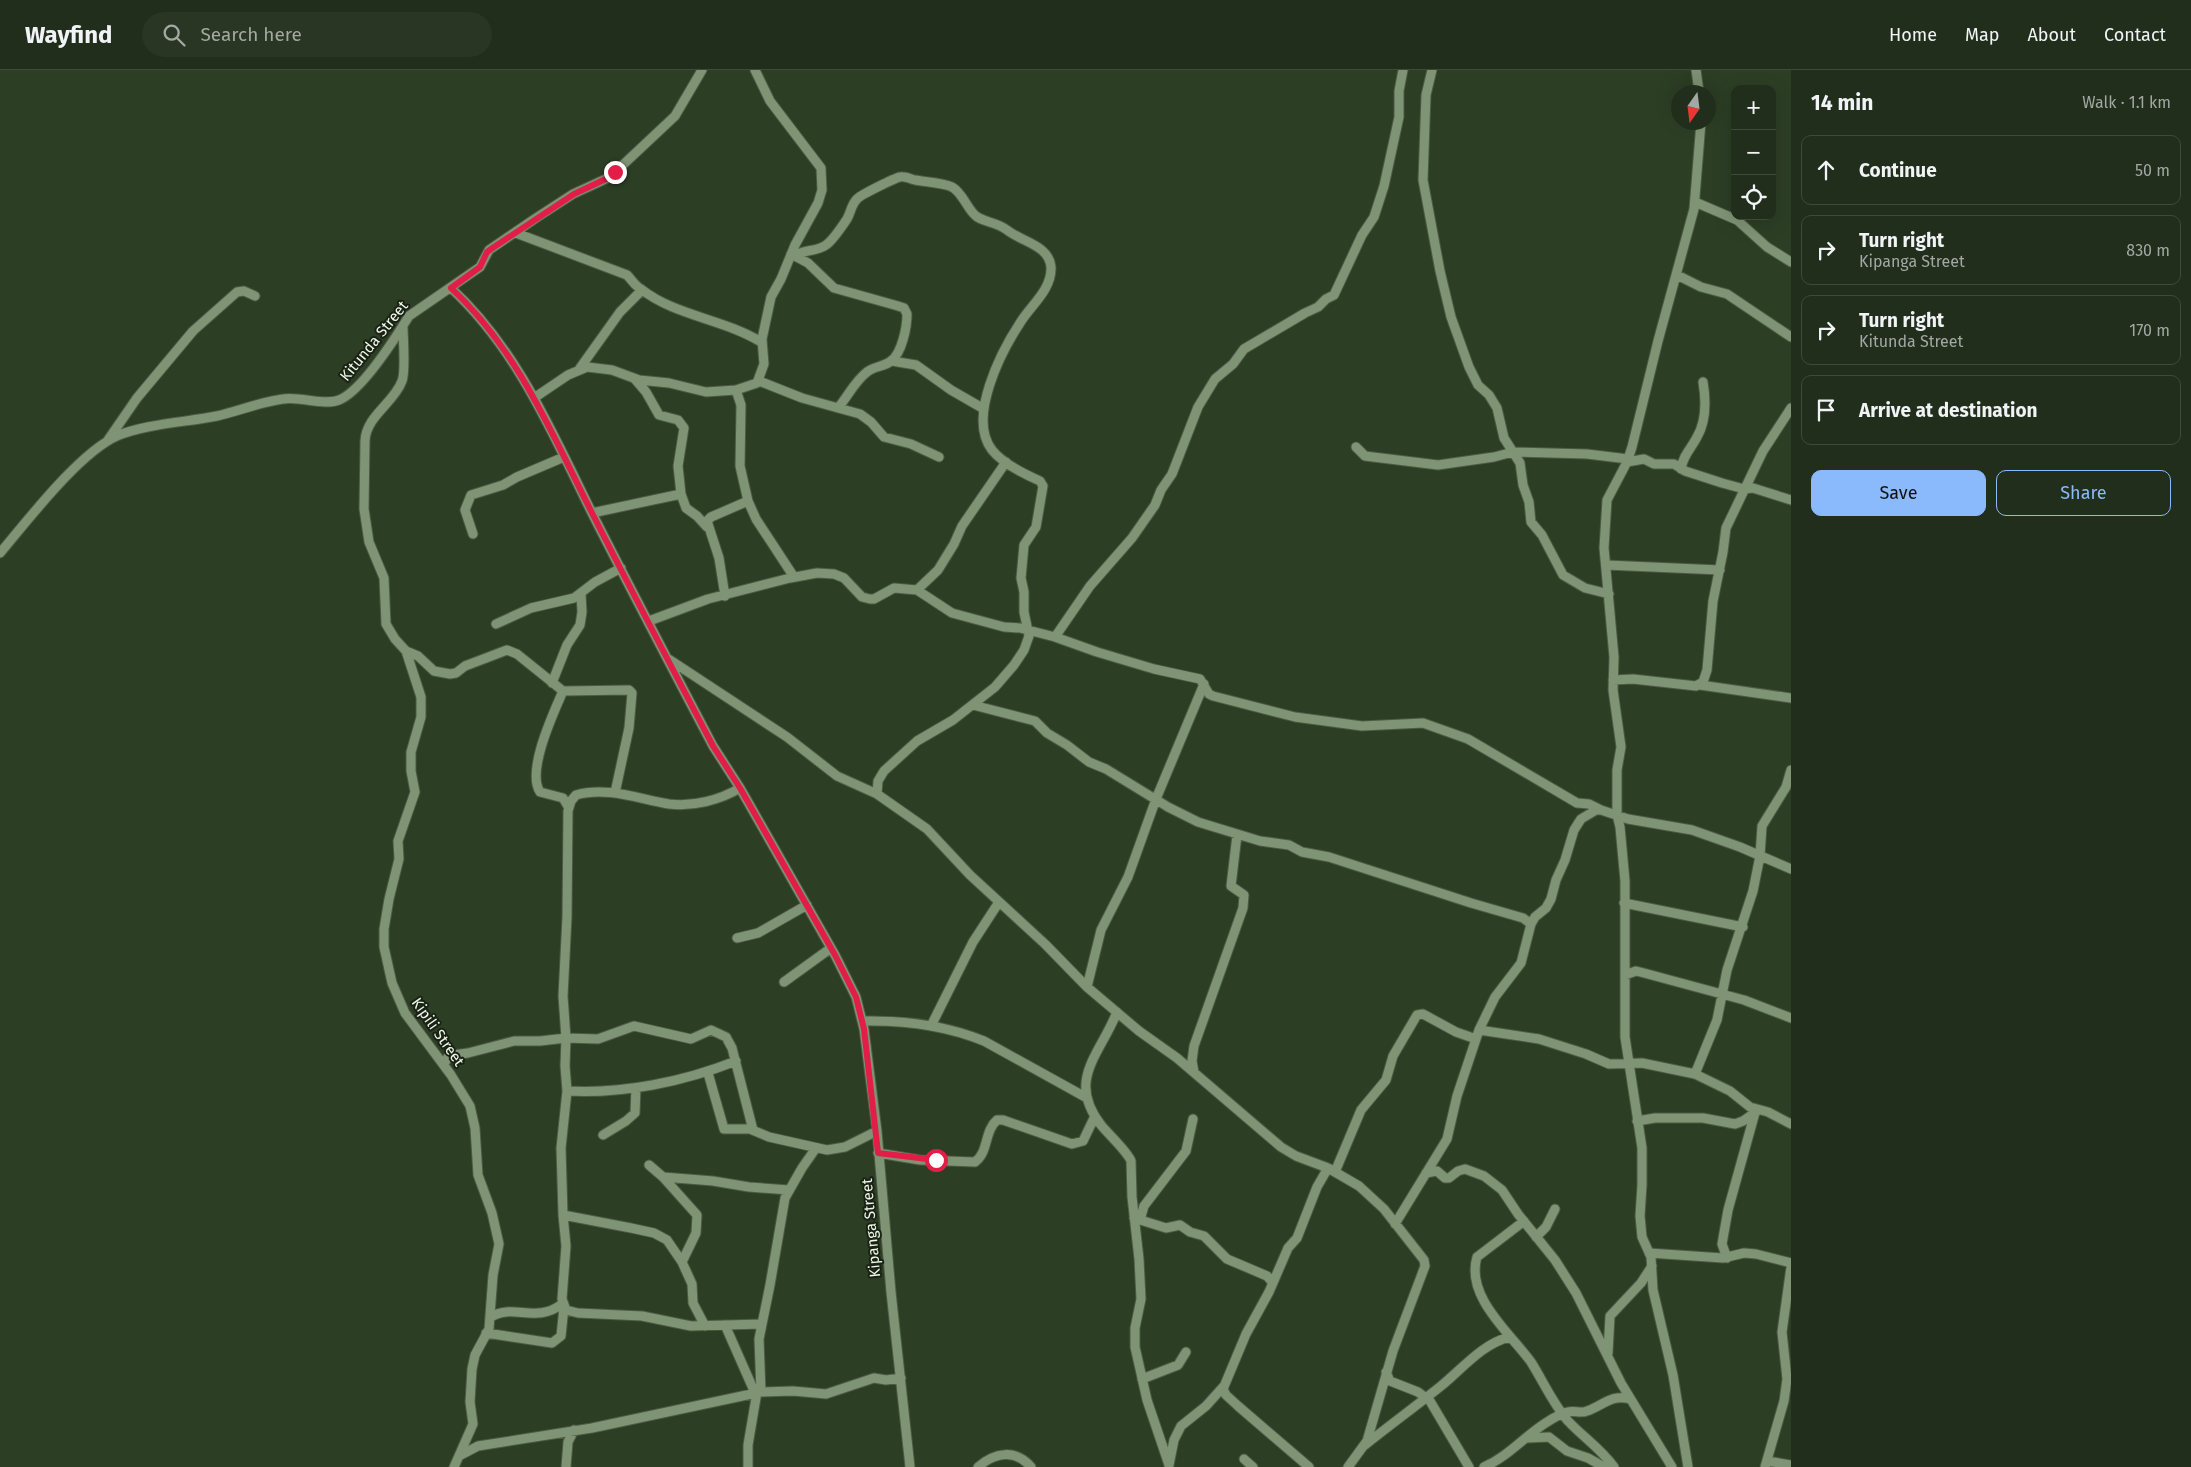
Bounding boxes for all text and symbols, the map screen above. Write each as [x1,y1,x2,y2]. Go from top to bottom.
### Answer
search box [142,12,492,57]
text: Wayfind [25,21,112,49]
icon: search [160,21,188,49]
text: Search here [200,23,302,46]
text: Home [1889,24,1937,46]
text: Map [1965,24,1999,46]
text: About [2027,24,2076,46]
text: Contact [2104,24,2166,46]
north arrow [1671,85,1716,130]
map controls [1731,85,1776,220]
button: + [1731,85,1776,130]
text: 14 min [1811,90,1873,116]
text: Walk · 1.1 km [2082,93,2171,112]
button: − [1731,130,1776,175]
icon: ahead [1812,156,1840,184]
text: Continue [1859,159,1937,182]
route end [604,161,627,184]
text: 50 m [2135,161,2170,180]
button: locate [1731,175,1776,220]
text: Turn right [1859,229,1944,252]
icon: right [1812,236,1840,264]
text: 830 m [2126,241,2170,260]
text: Kipanga Street [1859,252,1965,271]
street label: Kitunda Street [336,297,412,385]
text: Turn right [1859,309,1944,332]
icon: right [1812,316,1840,344]
text: 170 m [2129,321,2170,340]
text: Kitunda Street [1859,332,1963,351]
icon: arrive [1812,396,1840,424]
text: Arrive at destination [1859,399,2038,422]
button: Save [1811,470,1986,516]
button: Share [1996,470,2171,516]
street label: Kipili Street [408,994,469,1070]
route start [925,1149,948,1172]
street label: Kipanga Street [858,1177,884,1278]

